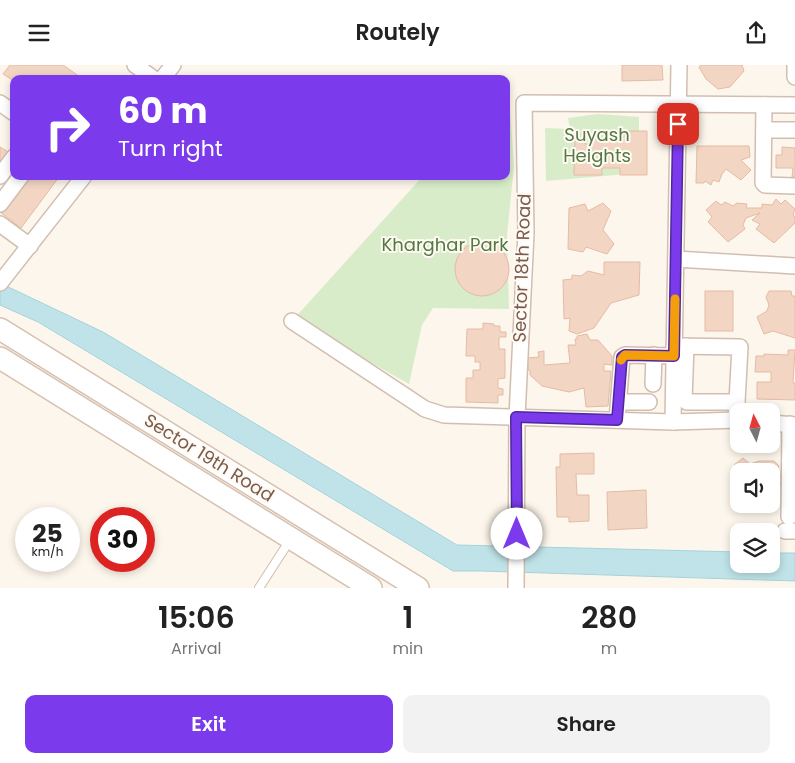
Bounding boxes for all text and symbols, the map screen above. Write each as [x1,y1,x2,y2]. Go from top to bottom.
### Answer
text: Routely [355,17,440,48]
icon: menu [25,19,53,47]
icon: share [742,19,770,47]
text: 60 m [118,86,208,135]
icon: right [35,95,100,160]
pin [657,103,699,145]
icon: arrive [664,110,692,138]
park label: Suyash Heights [563,122,631,168]
text: Turn right [118,133,223,164]
street label: Sector 18th Road [506,193,537,343]
park label: Kharghar Park [381,232,509,257]
north arrow [730,403,780,453]
map controls [730,403,780,573]
street label: Sector 19th Road [139,407,279,508]
button: sound [730,463,780,513]
speed limit sign: 30 [90,507,155,572]
position arrow [490,507,542,559]
text: 25 [32,516,63,551]
button: layers [730,523,780,573]
text: km/h [32,543,63,560]
text: 15:06 [158,596,235,639]
text: 1 [402,596,413,639]
text: 280 [581,596,637,639]
text: Arrival [171,637,221,660]
text: min [393,637,423,660]
text: m [601,637,617,660]
button: Exit [25,695,393,753]
button: Share [403,695,770,753]

